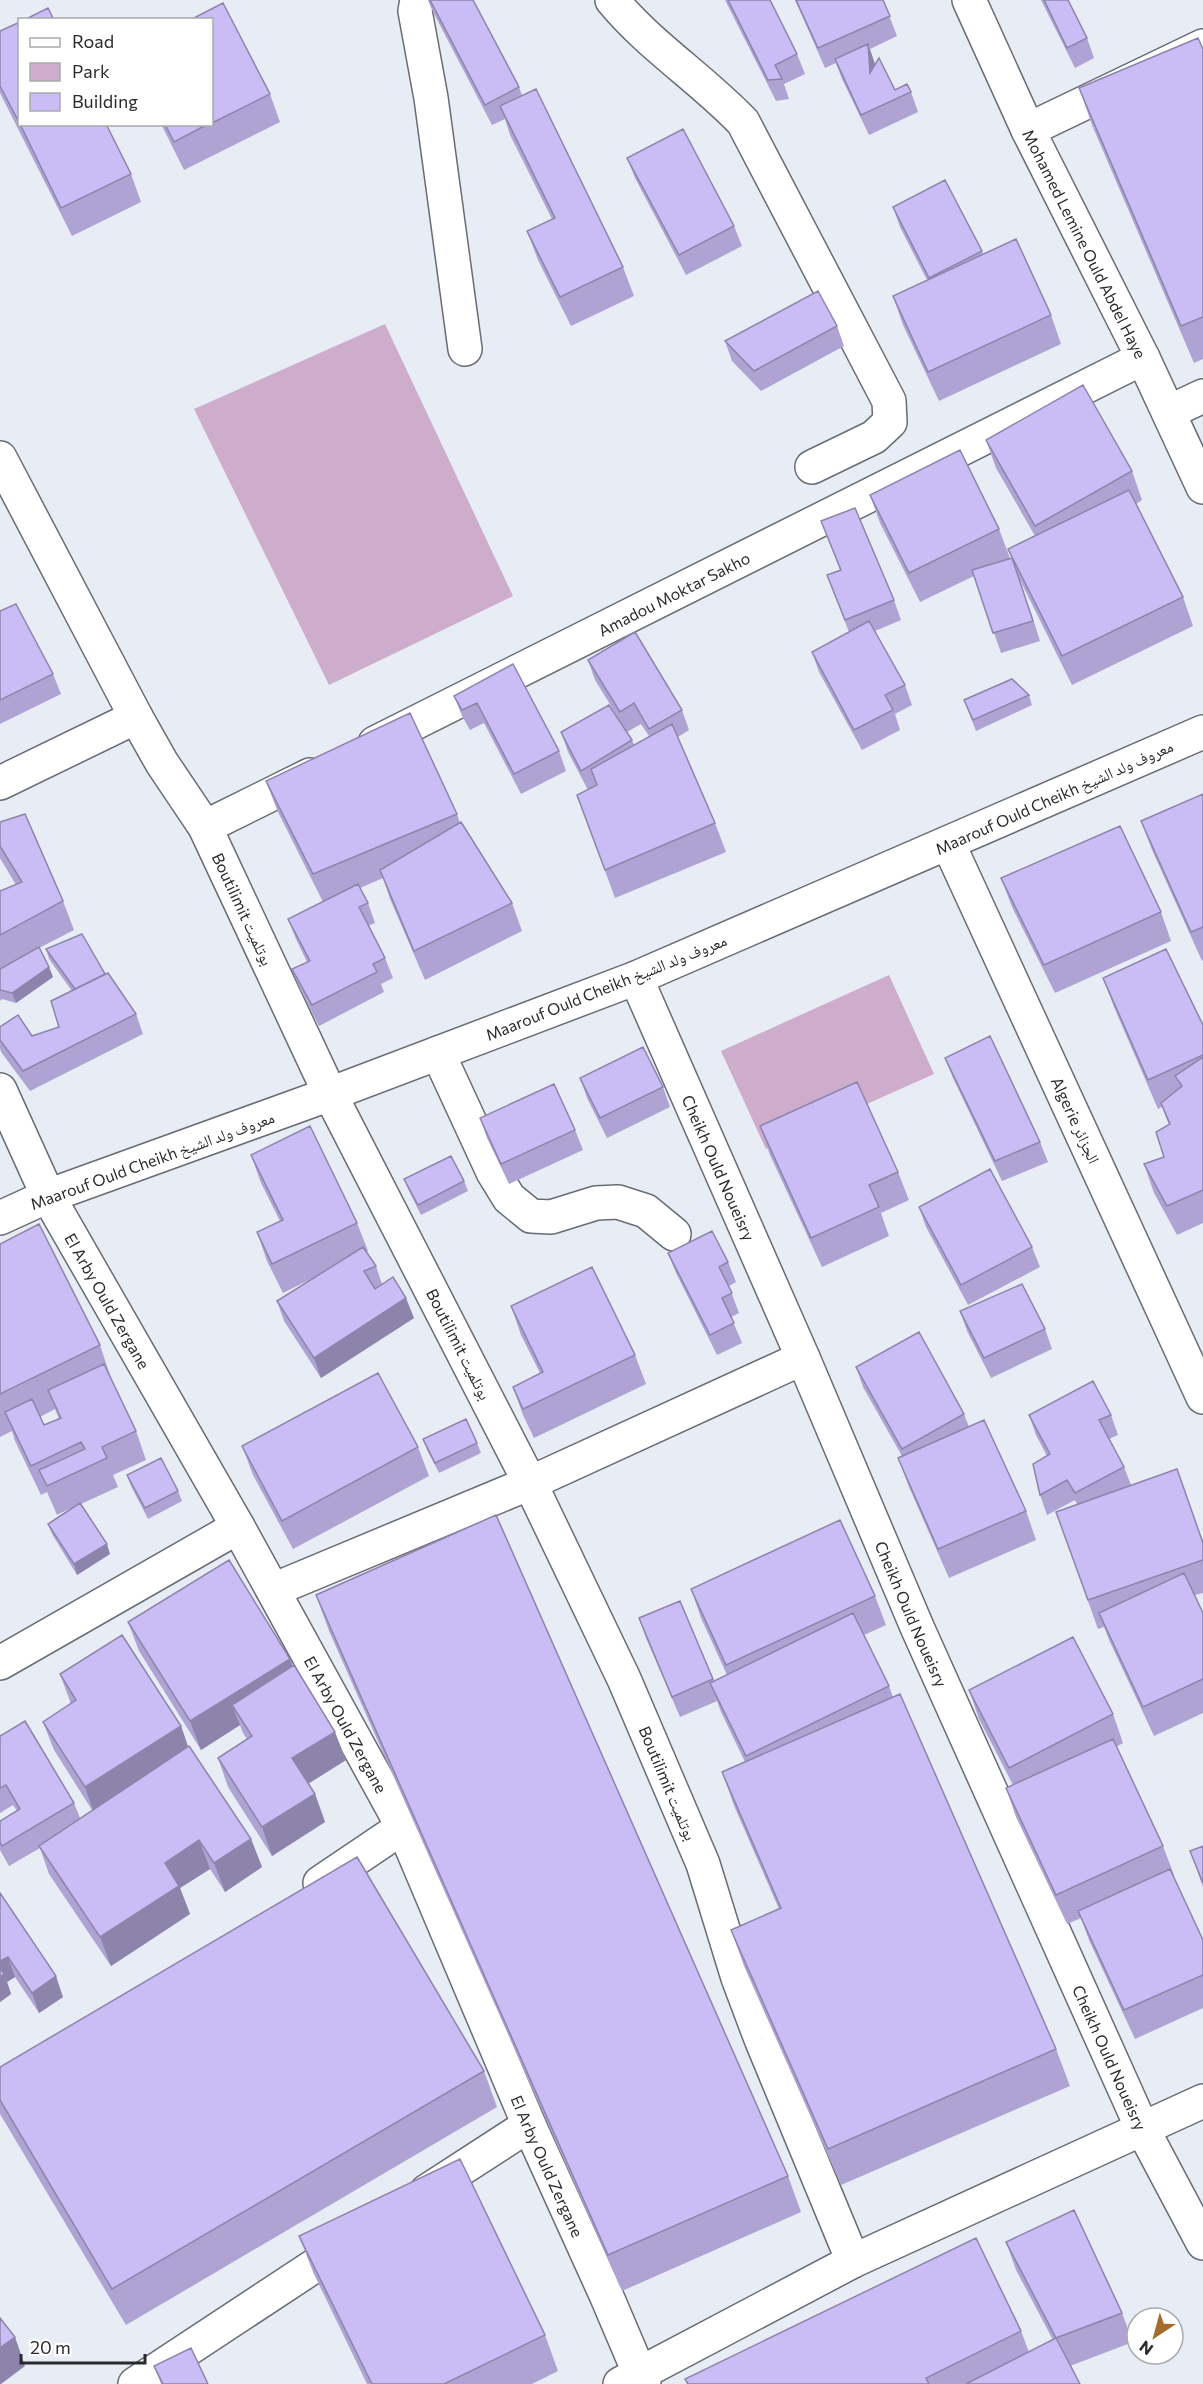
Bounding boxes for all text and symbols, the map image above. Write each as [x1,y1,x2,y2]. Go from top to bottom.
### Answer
legend [18,18,213,126]
text: Road [72,30,114,52]
text: Park [72,60,110,82]
text: Building [72,90,138,112]
street label: Mohamed Lemine Ould Abdel Haye [1020,126,1151,361]
street label: Amadou Moktar Sakho [595,547,753,639]
street label: Maarouf Ould Cheikh معروف ولد الشيخ [932,736,1177,860]
street label: Boutilimit بوتلميت [208,850,277,969]
street label: Maarouf Ould Cheikh معروف ولد الشيخ [483,930,730,1046]
street label: Algerie الجزائر [1047,1074,1104,1167]
street label: Cheikh Ould Noueisry [679,1092,760,1243]
street label: Maarouf Ould Cheikh معروف ولد الشيخ [27,1107,277,1215]
street label: El Arby Ould Zergane [62,1229,154,1372]
street label: Boutilimit بوتلميت [422,1285,495,1403]
street label: Cheikh Ould Noueisry [872,1538,952,1690]
street label: El Arby Ould Zergane [301,1652,392,1796]
street label: Boutilimit بوتلميت [634,1723,701,1843]
street label: Cheikh Ould Noueisry [1069,1982,1151,2133]
street label: El Arby Ould Zergane [508,2092,588,2240]
north arrow [1125,2306,1185,2366]
scale bar [21,2327,146,2365]
text: 20 m [30,2336,71,2358]
text: N [1135,2337,1156,2360]

